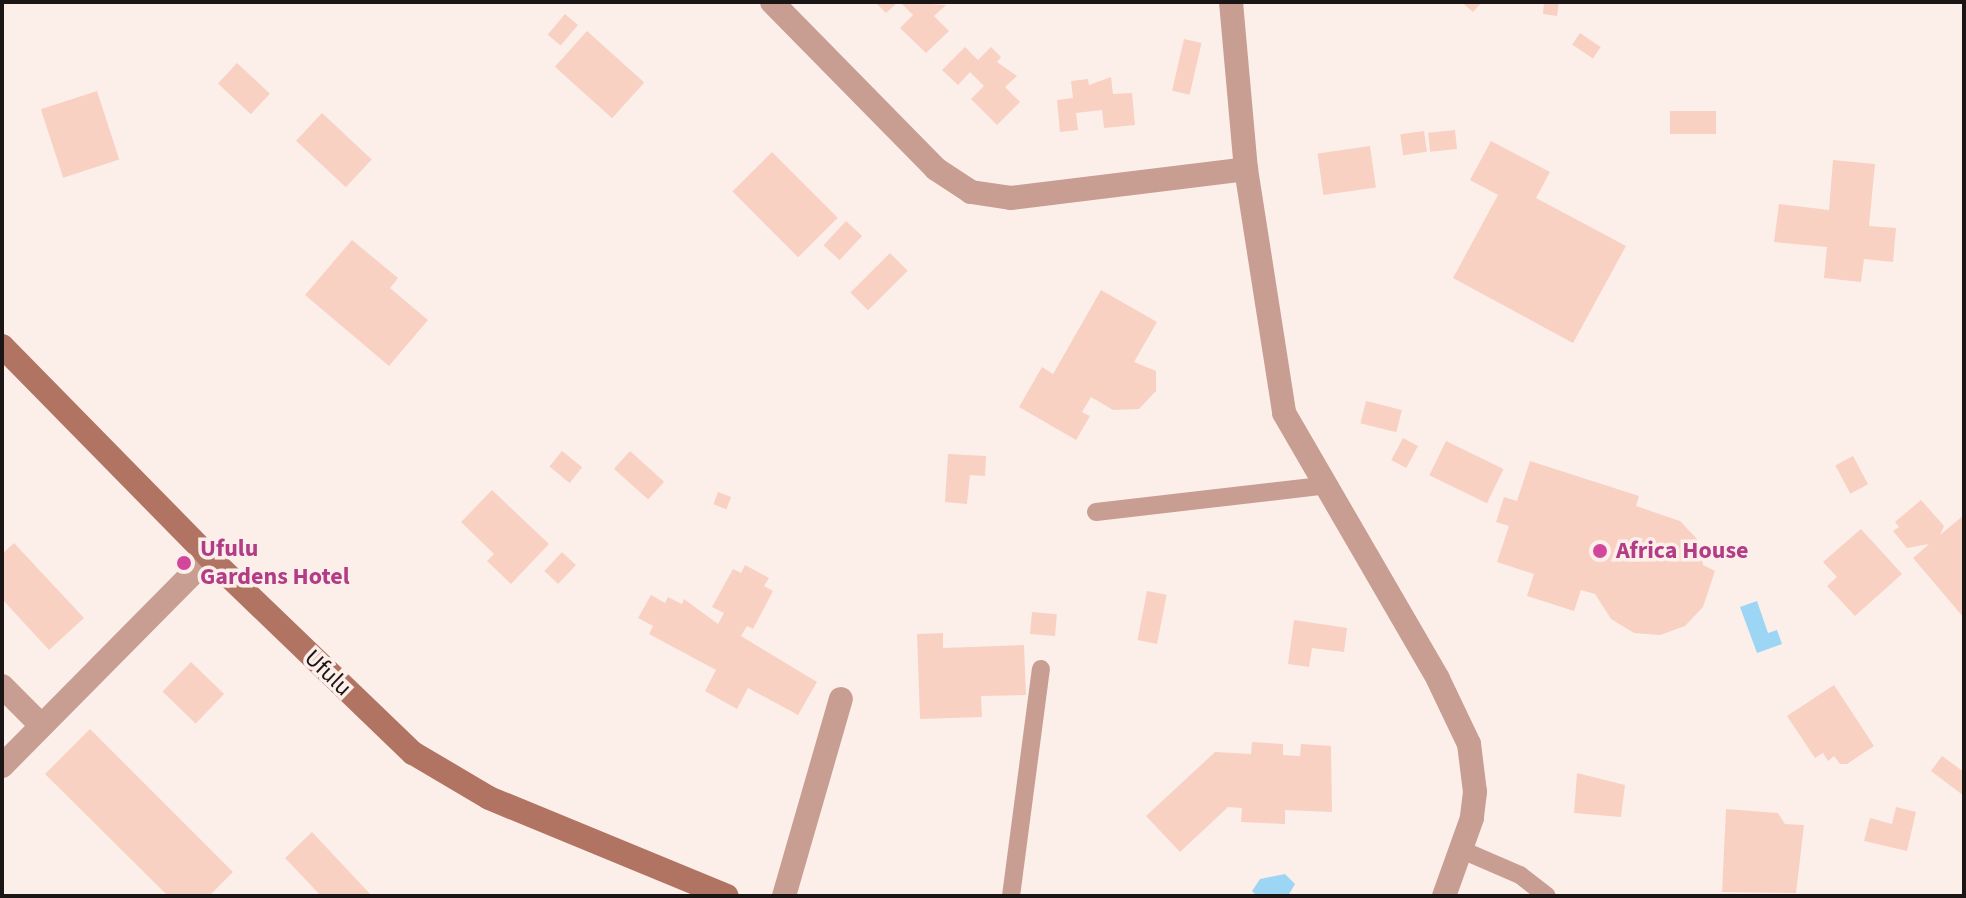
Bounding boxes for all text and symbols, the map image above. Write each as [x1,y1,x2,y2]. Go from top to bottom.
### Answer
place label: Ufulu Gardens Hotel [200,535,350,591]
place label: Africa House [1616,537,1749,565]
marker: Africa House [1591,542,1609,560]
marker: Ufulu Gardens Hotel [175,554,193,572]
street label: Ufulu [298,644,358,702]

